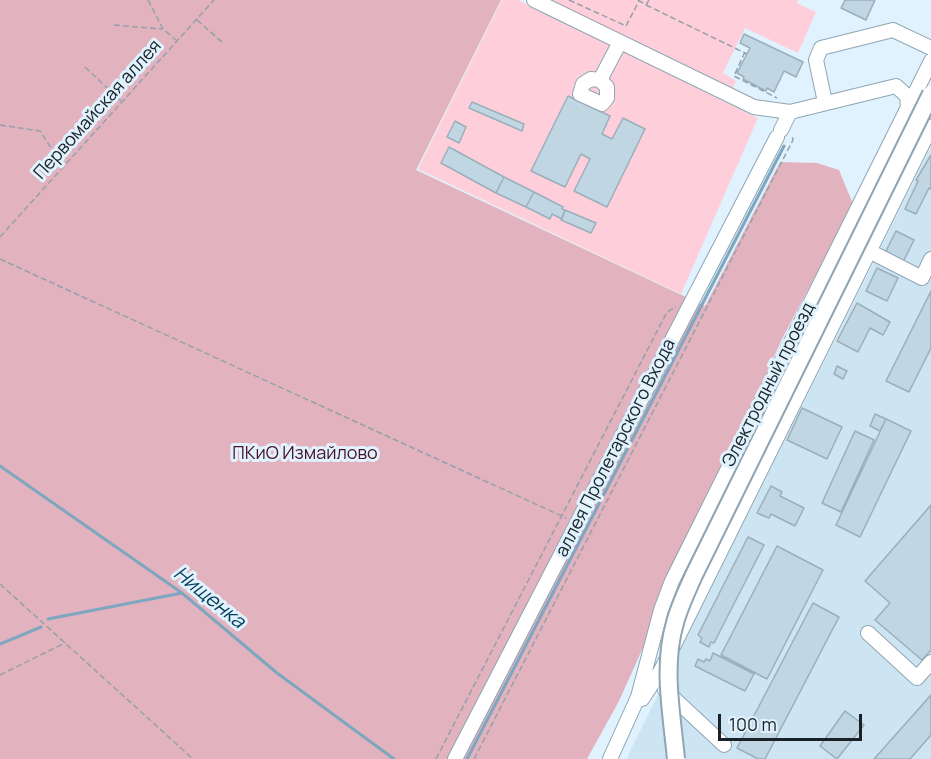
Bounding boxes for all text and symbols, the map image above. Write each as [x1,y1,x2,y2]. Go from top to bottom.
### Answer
street label: Первомайская аллея [30,36,166,184]
street label: Электродный проезд [718,299,820,471]
street label: аллея Пролетарского Входа [551,335,681,561]
park label: ПКиО Измайлово [232,443,378,465]
water label: Нищенка [168,562,250,634]
scale bar [721,702,865,740]
text: 100 m [729,712,777,736]

